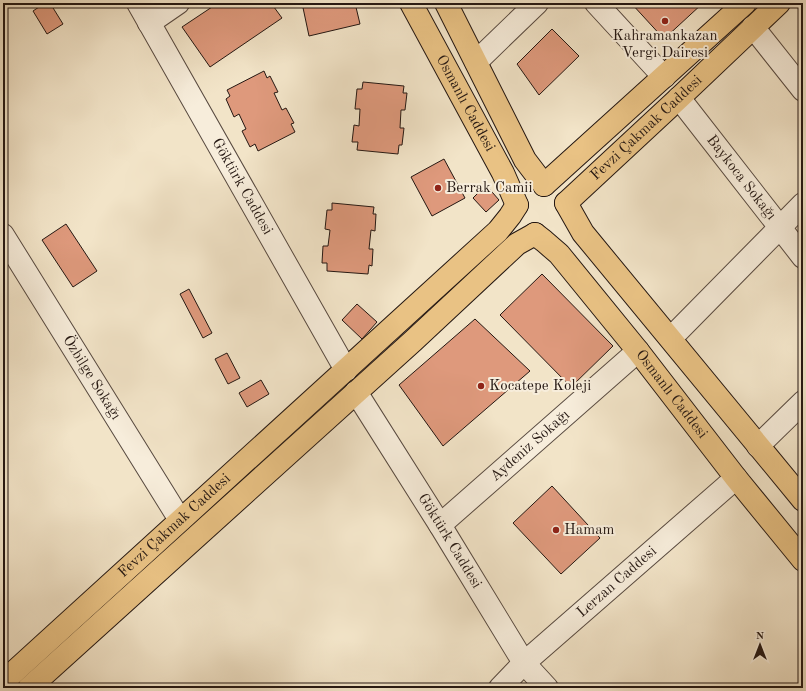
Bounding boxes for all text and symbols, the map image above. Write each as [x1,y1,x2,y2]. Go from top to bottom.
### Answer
marker: Kahramankazan Vergi Dairesi [660,16,670,26]
place label: Kahramankazan Vergi Dairesi [612,29,718,61]
street label: Osmanlı Caddesi [433,52,497,154]
street label: Fevzi Çakmak Caddesi [588,73,705,183]
street label: Baykoca Sokağı [703,132,779,223]
street label: Göktürk Caddesi [209,136,275,237]
place label: Berrak Camii [446,181,532,196]
marker: Berrak Camii [433,183,443,193]
street label: Özbilge Sokağı [60,331,123,423]
street label: Osmanlı Caddesi [633,347,710,441]
place label: Kocatepe Koleji [489,379,591,394]
marker: Kocatepe Koleji [476,381,486,391]
street label: Aydeniz Sokağı [488,407,573,484]
street label: Fevzi Çakmak Caddesi [115,471,234,580]
street label: Göktürk Caddesi [415,491,484,591]
place label: Hamam [564,523,615,538]
marker: Hamam [551,525,561,535]
street label: Lerzan Caddesi [574,543,660,620]
north arrow [740,625,780,665]
text: N [756,631,765,642]

